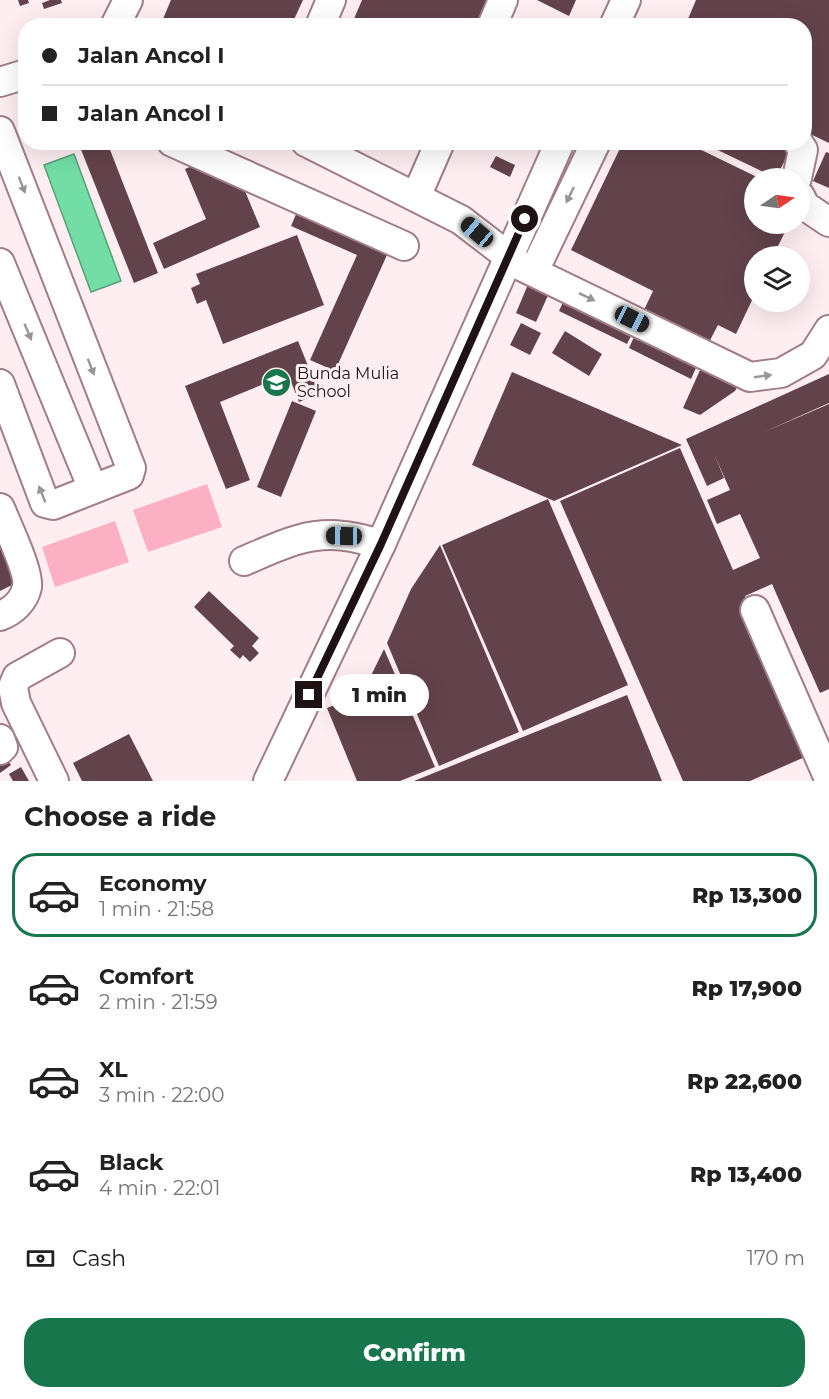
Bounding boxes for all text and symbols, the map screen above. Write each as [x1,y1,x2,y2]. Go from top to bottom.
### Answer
text: Jalan Ancol I [78,42,225,69]
text: Jalan Ancol I [78,100,225,127]
north arrow [744,168,810,234]
map controls [744,168,810,312]
one-way arrow [17,176,27,194]
one-way arrow [566,187,575,204]
route start [511,205,538,232]
car [457,214,497,250]
button: layers [744,246,810,312]
one-way arrow [578,292,595,301]
car [612,303,652,335]
one-way arrow [24,323,33,341]
one-way arrow [87,358,96,376]
place label: Bunda Mulia School [297,364,399,401]
school or university icon: Bunda Mulia School [260,366,292,398]
one-way arrow [753,371,772,380]
one-way arrow [37,484,47,502]
car [326,527,362,545]
callout: 1 min [330,674,429,716]
route end [295,681,322,708]
text: 1 min [352,683,407,707]
text: Choose a ride [24,800,216,833]
icon: car [27,868,81,922]
text: Economy [99,870,207,897]
text: Rp 13,300 [692,882,802,909]
text: 1 min · 21:58 [99,897,214,921]
icon: car [27,961,81,1015]
text: Comfort [99,963,194,990]
text: Rp 17,900 [692,975,802,1002]
text: 2 min · 21:59 [99,990,218,1014]
icon: car [27,1054,81,1108]
text: XL [99,1056,128,1083]
text: Rp 22,600 [687,1068,802,1095]
text: 3 min · 22:00 [99,1083,225,1107]
icon: car [27,1147,81,1201]
text: Black [99,1149,163,1176]
text: Rp 13,400 [690,1161,802,1188]
text: 4 min · 22:01 [99,1176,221,1200]
icon: cash [24,1242,57,1275]
text: Cash [72,1245,126,1272]
text: 170 m [747,1246,805,1270]
button: Confirm [24,1318,805,1387]

